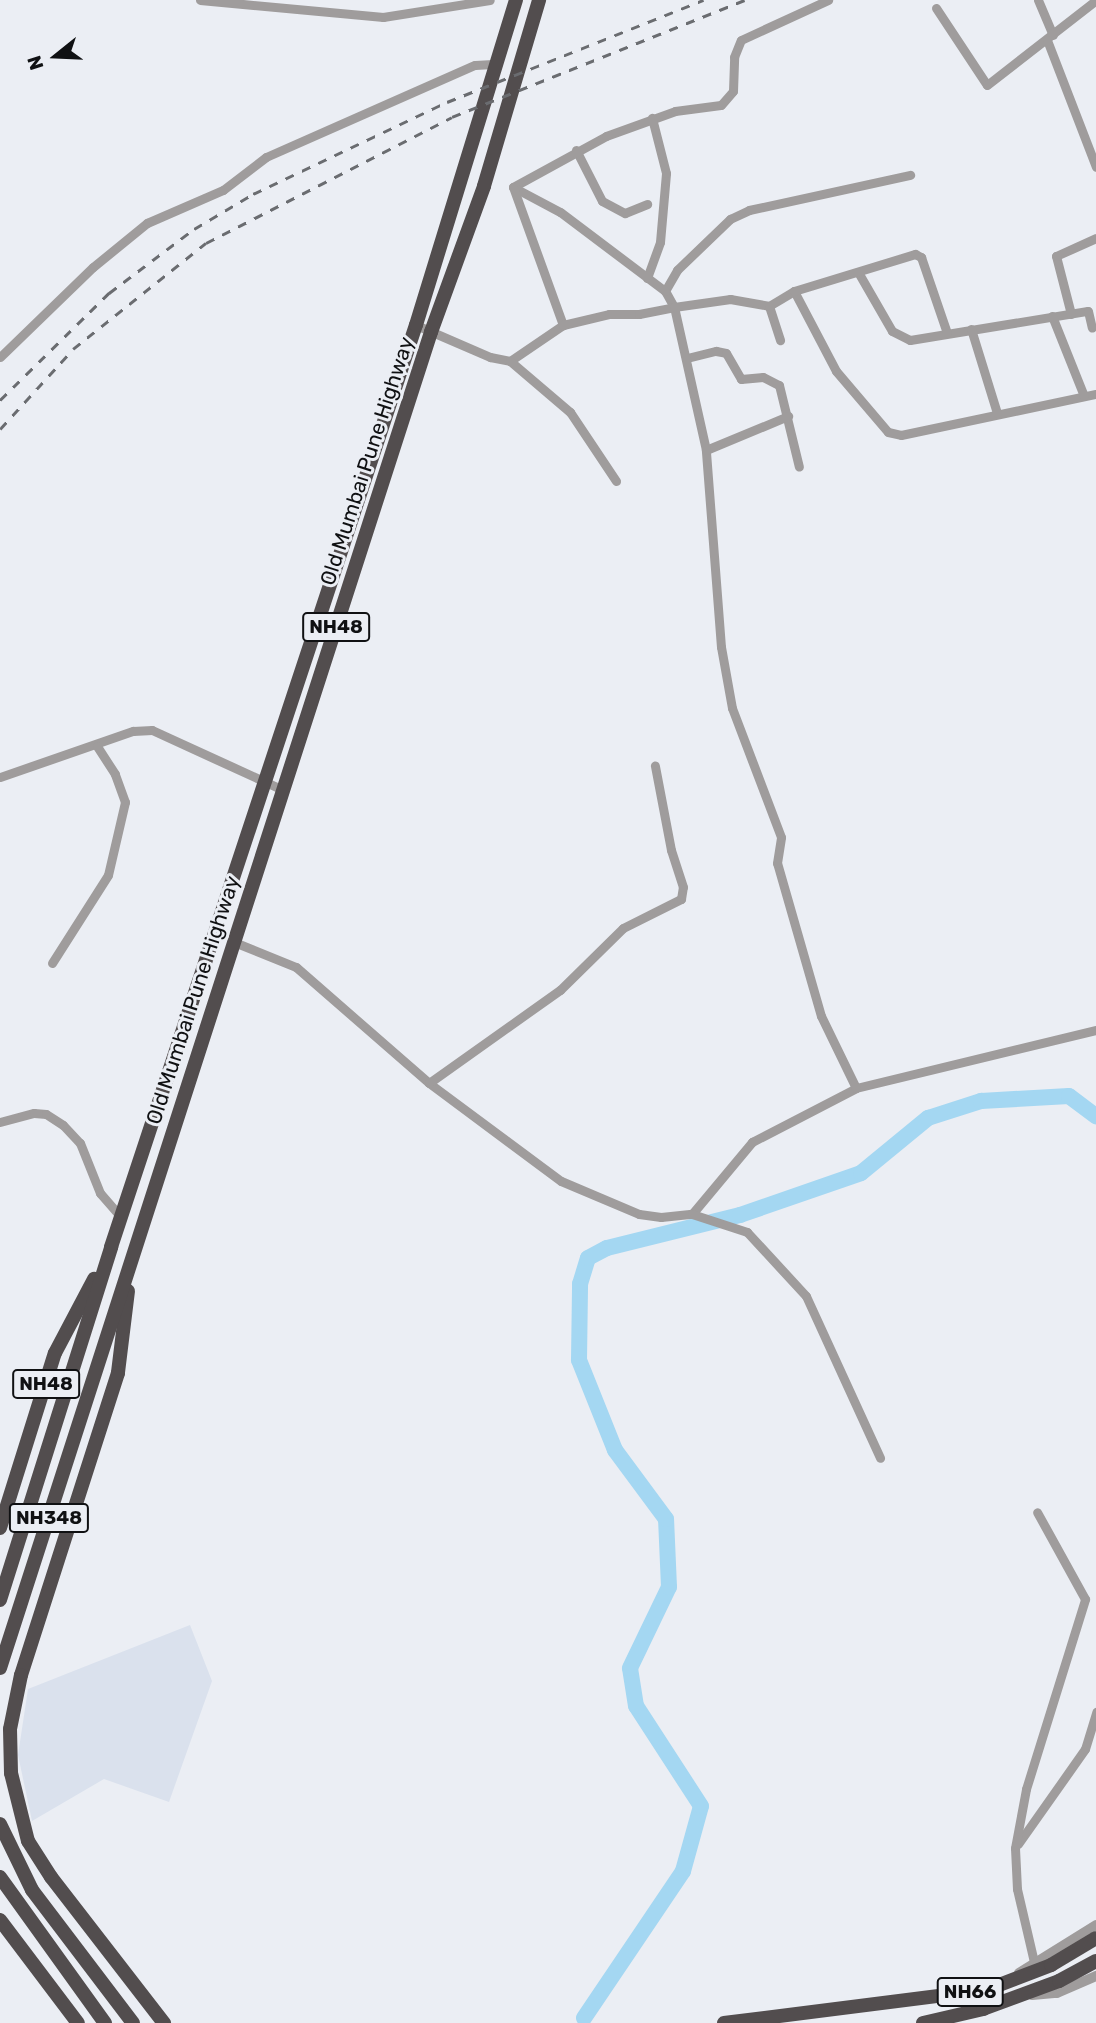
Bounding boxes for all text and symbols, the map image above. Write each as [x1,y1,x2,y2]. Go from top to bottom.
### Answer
north arrow [21,21,91,91]
text: N [23,53,49,73]
street label: Old Mumbai Pune Highway [315,334,419,588]
road number: NH48 [301,612,371,642]
street label: Old Mumbai Pune Highway [141,873,245,1127]
road number: NH48 [11,1368,81,1400]
road number: NH348 [9,1502,89,1534]
road number: NH66 [935,1976,1005,2008]

